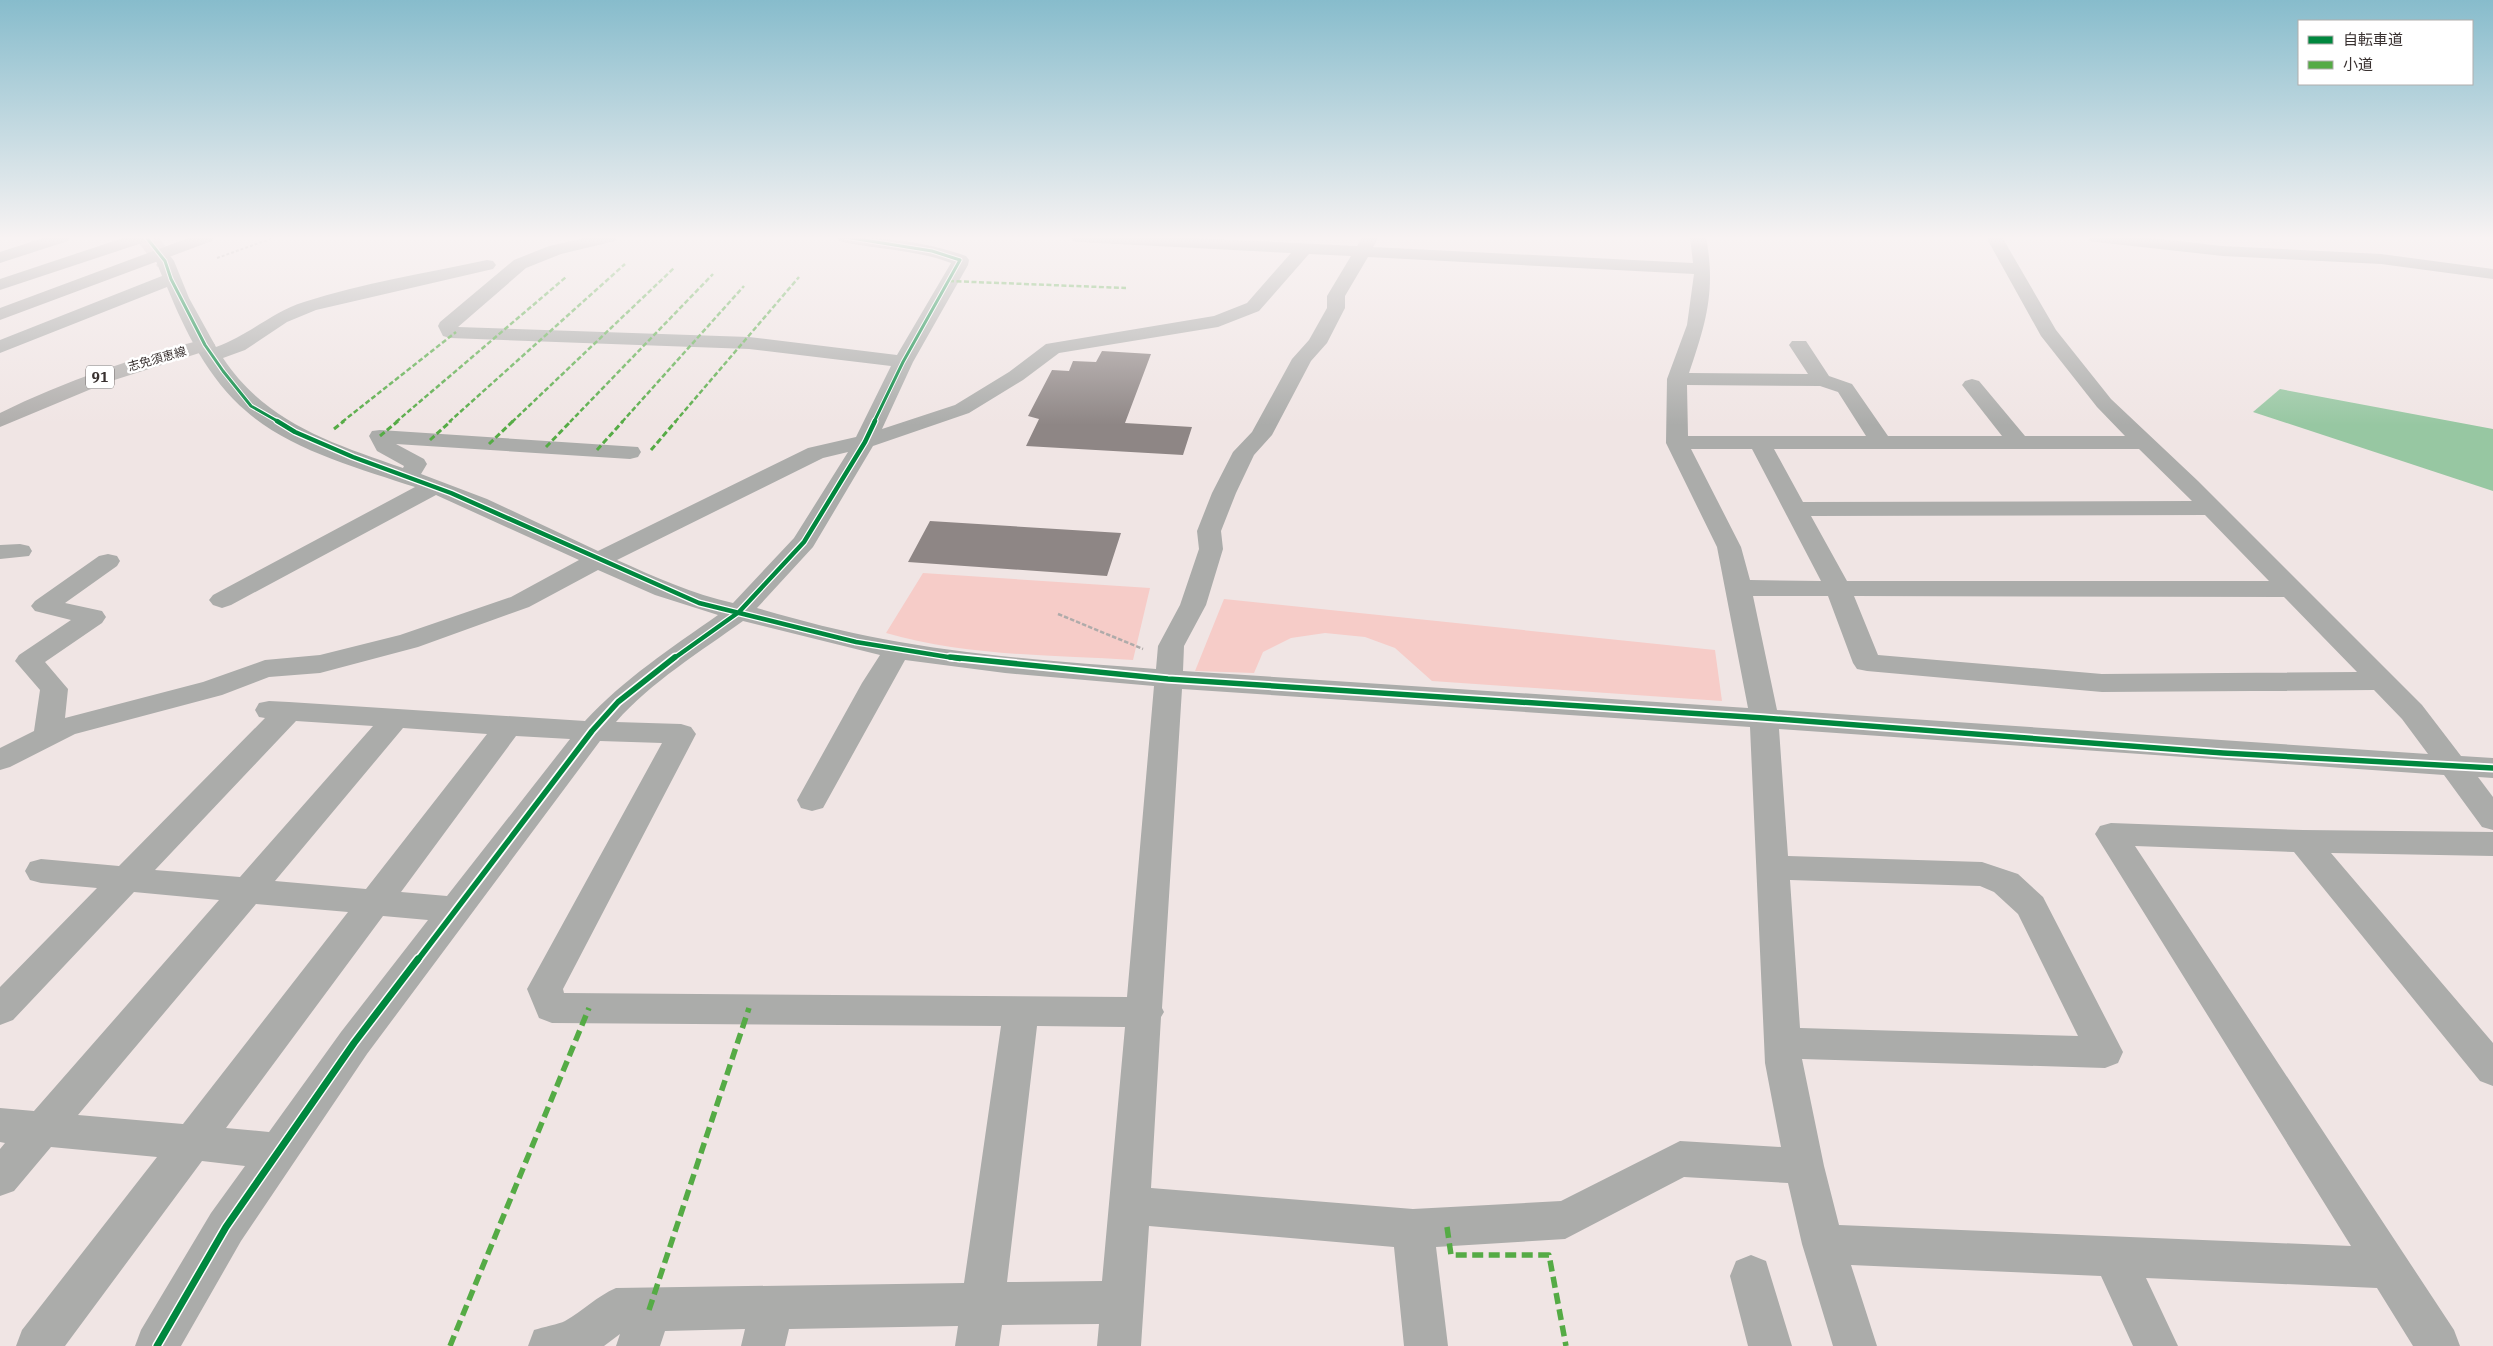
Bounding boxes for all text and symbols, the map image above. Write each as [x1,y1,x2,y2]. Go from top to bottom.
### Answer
legend [2298,20,2473,85]
text: 自転車道 [2343,30,2403,49]
text: 小道 [2343,55,2373,74]
street label: 志免須恵線 [126,343,188,374]
road number: 91 [86,366,114,388]

